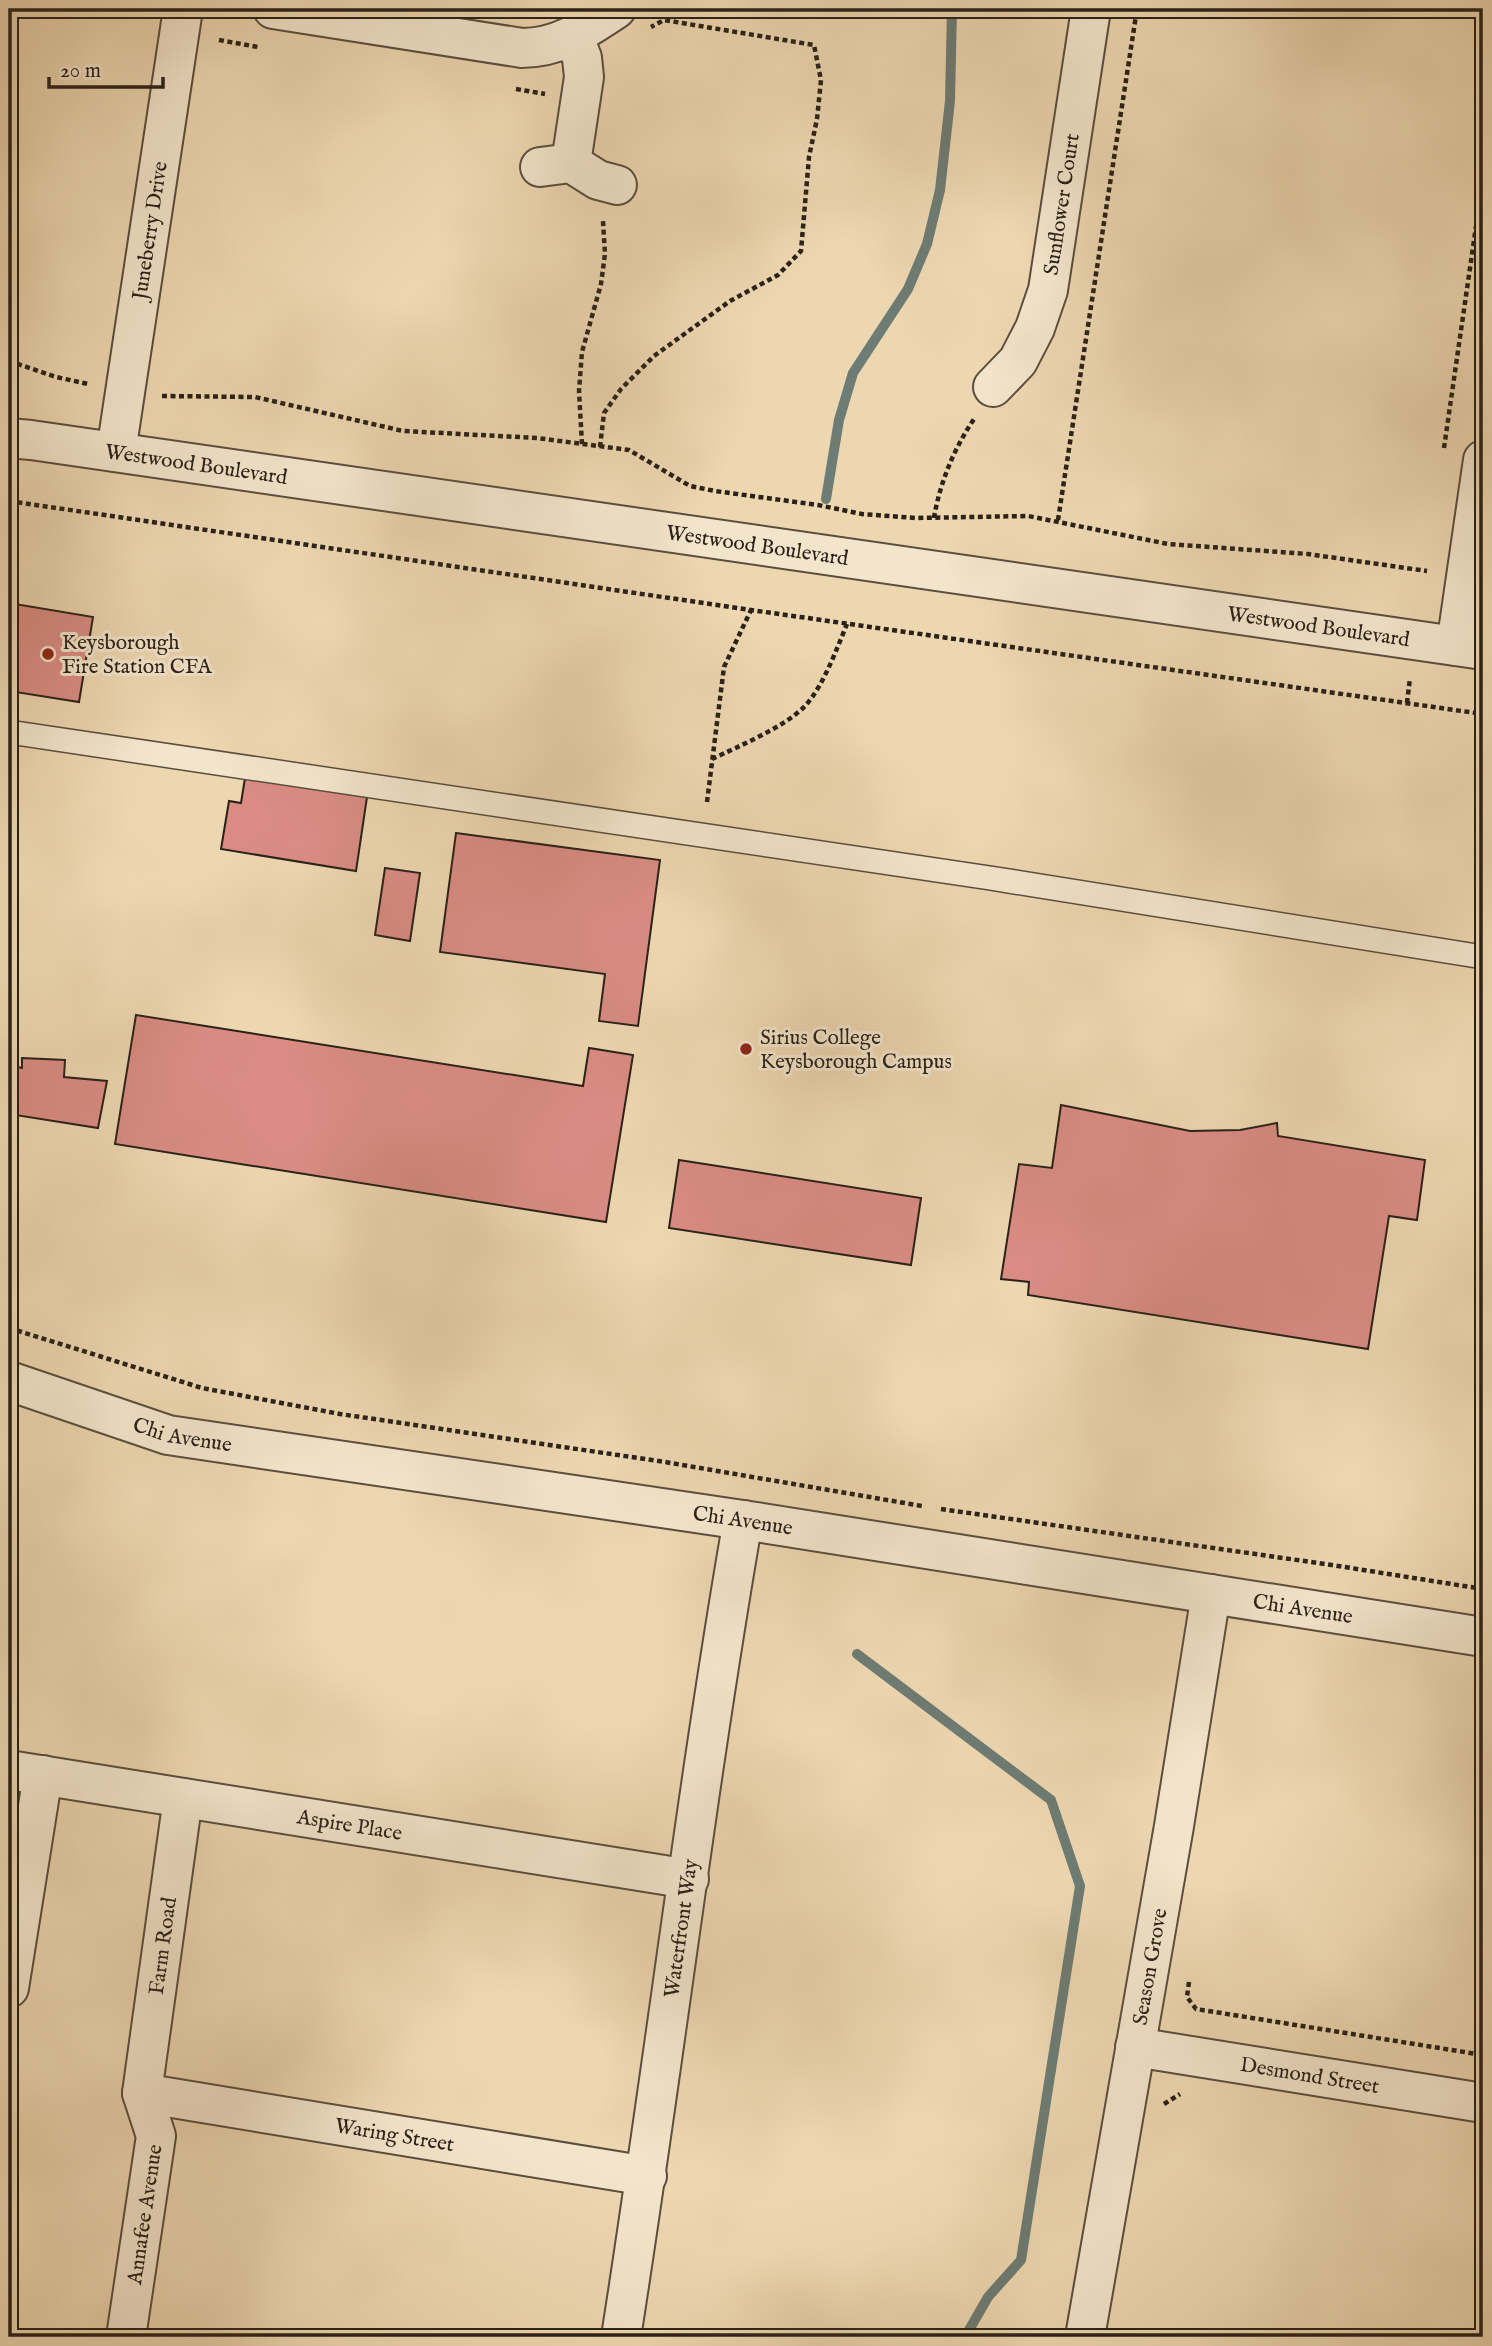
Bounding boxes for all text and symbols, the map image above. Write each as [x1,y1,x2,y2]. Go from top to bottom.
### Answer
scale bar [49,46,163,90]
text: 20 m [60,58,101,85]
street label: Sunflower Court [1038,132,1087,277]
street label: Juneberry Drive [127,159,175,304]
street label: Westwood Boulevard [103,439,290,492]
street label: Westwood Boulevard [664,520,851,573]
street label: Westwood Boulevard [1225,601,1412,654]
place label: Keysborough Fire Station CFA [62,630,212,681]
marker: Keysborough Fire Station CFA [40,646,56,662]
place label: Sirius College Keysborough Campus [760,1025,952,1076]
marker: Sirius College Keysborough Campus [738,1041,754,1057]
street label: Chi Avenue [129,1412,234,1459]
street label: Chi Avenue [691,1501,795,1543]
street label: Chi Avenue [1251,1589,1355,1631]
street label: Aspire Place [294,1804,404,1848]
street label: Waterfront Way [659,1857,705,2000]
street label: Farm Road [144,1895,184,1997]
street label: Season Grove [1128,1906,1175,2027]
street label: Desmond Street [1238,2052,1381,2101]
street label: Waring Street [333,2113,456,2159]
street label: Annafee Avenue [122,2142,170,2287]

